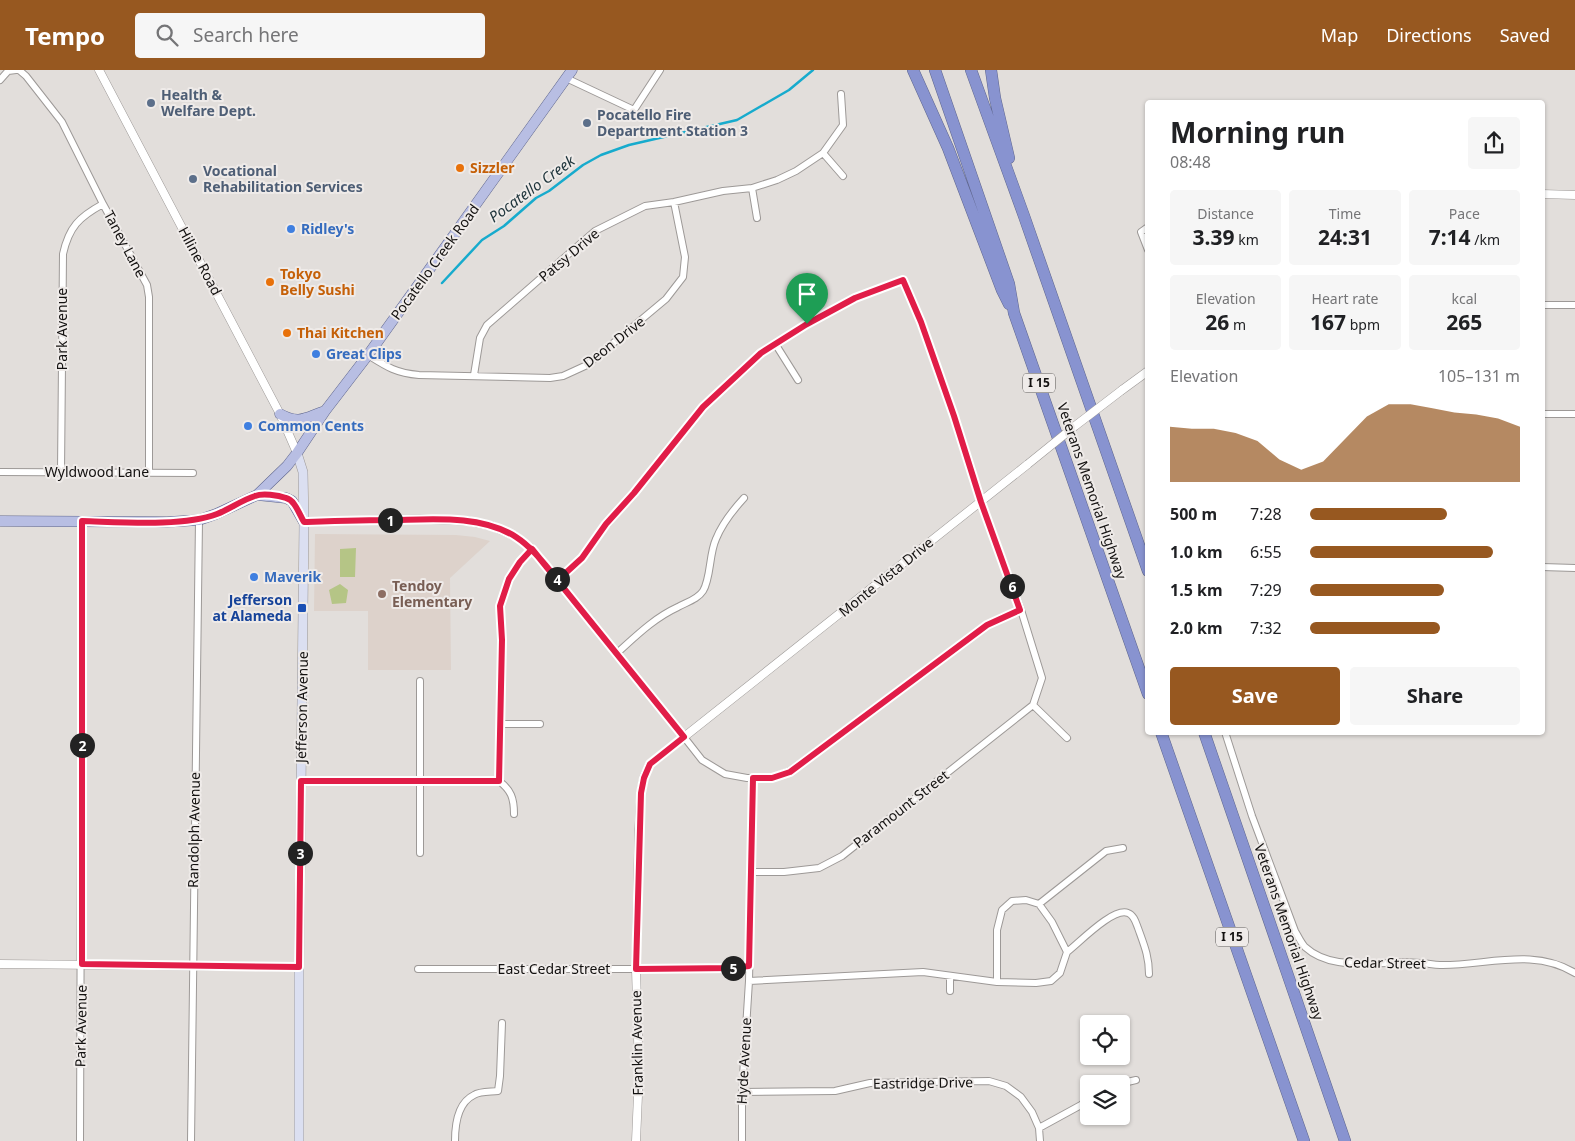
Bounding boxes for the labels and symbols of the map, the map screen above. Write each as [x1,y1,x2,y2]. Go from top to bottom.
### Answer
place label: Health & Welfare Dept. [161,85,256,120]
marker: Health & Welfare Dept. [145,97,157,109]
place label: Pocatello Fire Department Station 3 [597,105,748,140]
marker: Pocatello Fire Department Station 3 [581,117,593,129]
water label: Pocatello Creek [484,150,579,226]
place label: Sizzler [470,158,515,177]
place label: Vocational Rehabilitation Services [203,161,363,196]
marker: Sizzler [454,162,466,174]
marker: Vocational Rehabilitation Services [187,173,199,185]
street label: Pocatello Creek Road [386,200,483,323]
street label: Taney Lane [100,207,151,281]
place label: Ridley's [301,219,354,238]
street label: Hiline Road [174,223,226,298]
marker: Ridley's [285,223,297,235]
street label: Patsy Drive [534,224,603,286]
place label: Tokyo Belly Sushi [280,264,355,299]
pin [786,273,828,324]
marker: Tokyo Belly Sushi [264,276,276,288]
street label: Park Avenue [52,288,71,370]
street label: Deon Drive [579,311,649,372]
place label: Thai Kitchen [297,323,384,342]
marker: Thai Kitchen [281,327,293,339]
place label: Great Clips [326,344,402,363]
marker: Great Clips [310,348,322,360]
road number: I 15 [1023,374,1055,392]
street label: Veterans Memorial Highway [1053,400,1132,582]
place label: Common Cents [258,416,364,435]
marker: Common Cents [242,420,254,432]
street label: Wyldwood Lane [45,462,149,481]
pin: 1 [378,508,402,532]
street label: Monte Vista Drive [835,533,937,621]
pin: 4 [544,566,570,592]
place label: Maverik [264,567,321,586]
marker: Maverik [248,571,260,583]
pin: 6 [1000,574,1024,598]
place label: Tendoy Elementary [392,576,472,611]
marker: Tendoy Elementary [376,588,388,600]
place label: Jefferson at Alameda [212,590,292,625]
marker: Jefferson at Alameda [296,602,308,614]
street label: Jefferson Avenue [291,651,312,765]
pin: 2 [70,732,94,758]
street label: Paramount Street [849,765,952,852]
street label: Randolph Avenue [183,772,204,888]
pin: 3 [288,840,312,866]
street label: Veterans Memorial Highway [1250,841,1329,1023]
road number: I 15 [1216,928,1248,946]
street label: Cedar Street [1344,952,1426,973]
pin: 5 [720,956,746,980]
street label: East Cedar Street [498,959,610,978]
street label: Park Avenue [70,985,91,1067]
street label: Franklin Avenue [626,990,647,1096]
street label: Hyde Avenue [732,1017,755,1105]
street label: Eastridge Drive [873,1072,973,1093]

